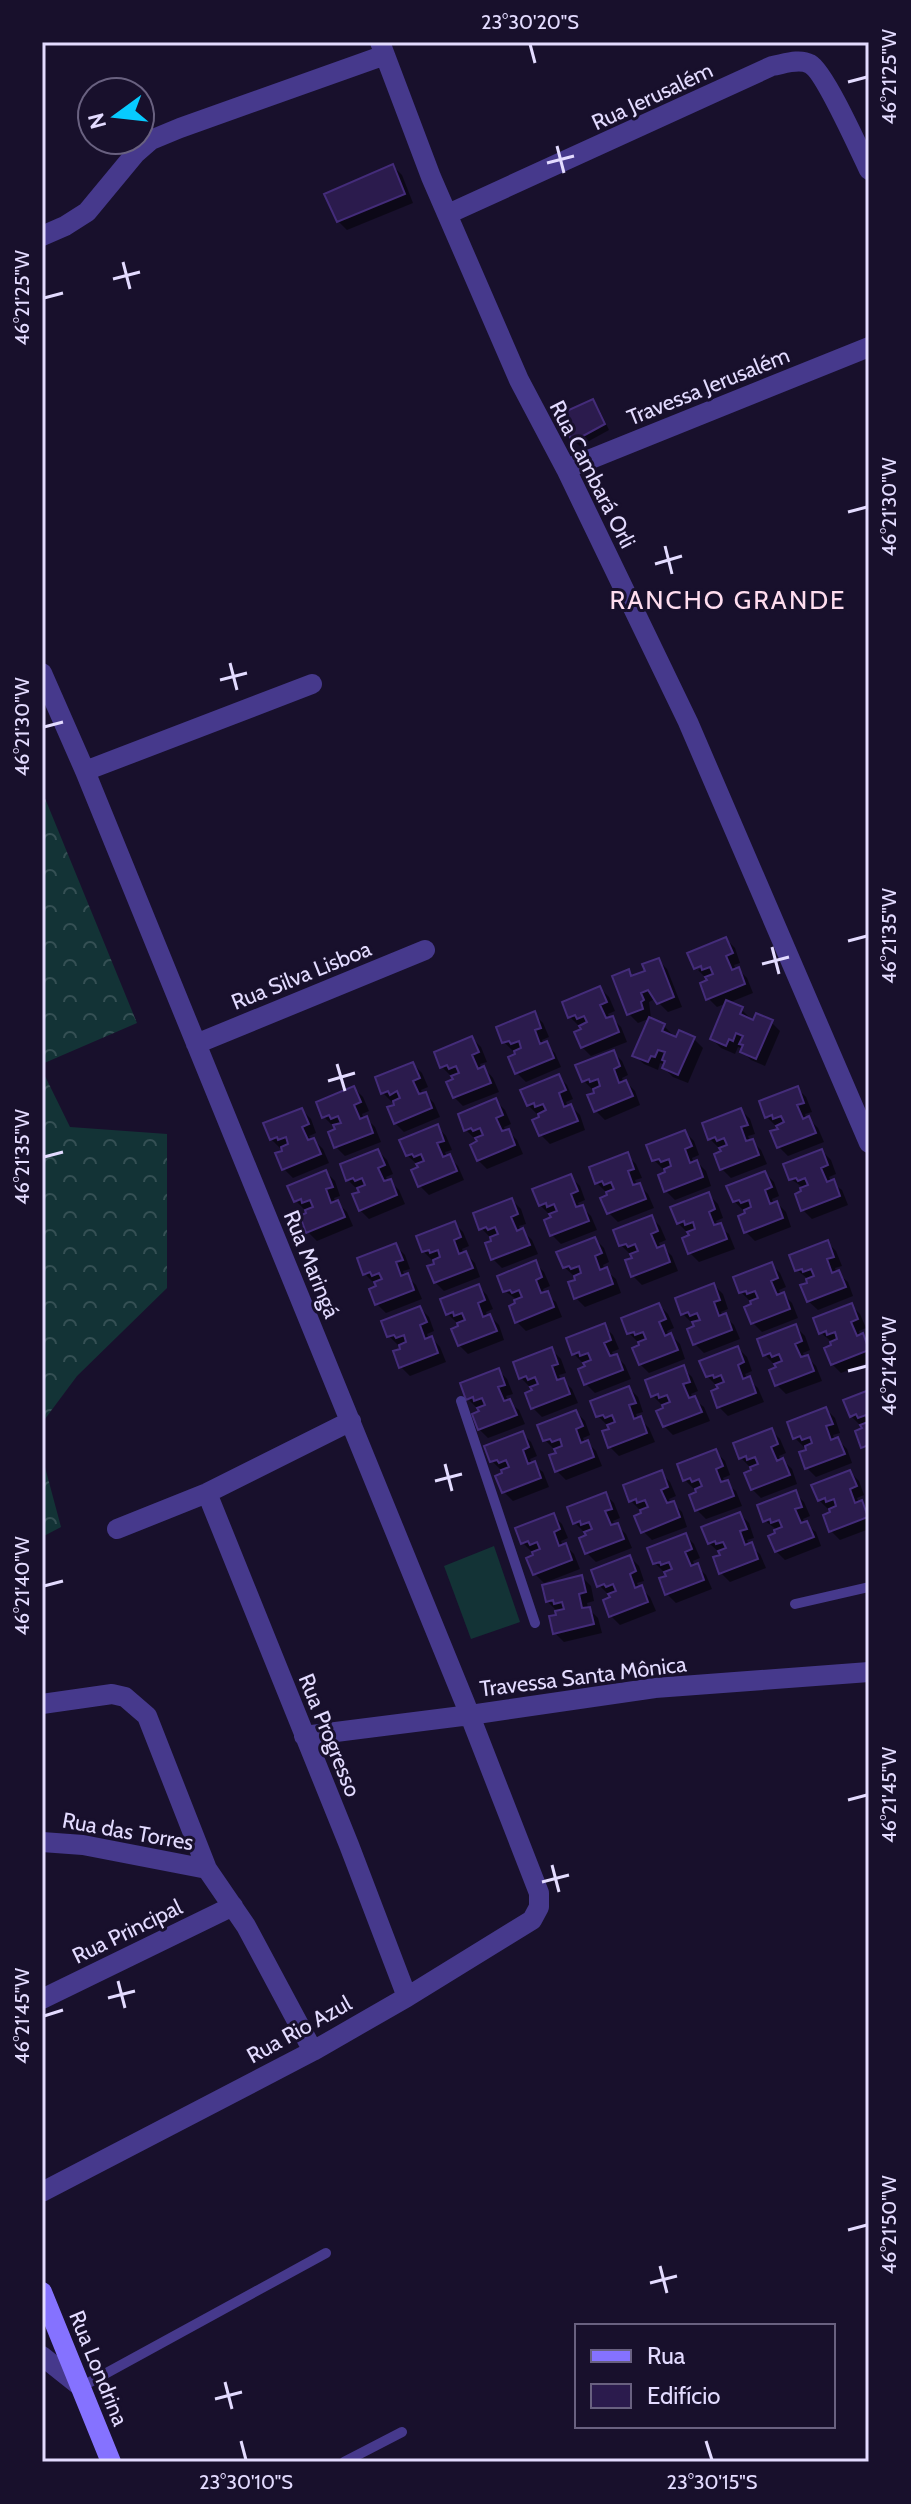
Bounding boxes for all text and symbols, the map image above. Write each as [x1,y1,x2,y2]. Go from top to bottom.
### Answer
text: 23°30'20"S [481,10,579,34]
text: 46°21'25"W [877,29,901,125]
street label: Rua Jerusalém [587,57,717,136]
north arrow [76,76,156,156]
text: N [82,110,112,132]
text: 46°21'25"W [10,250,34,346]
street label: Travessa Jerusalém [623,342,793,431]
street label: Rua Cambará Orli [544,396,641,553]
text: 46°21'30"W [877,457,901,557]
district label: RANCHO GRANDE [609,584,847,616]
text: 46°21'30"W [10,677,34,777]
text: 46°21'35"W [877,888,901,984]
street label: Rua Silva Lisboa [227,935,375,1016]
text: 46°21'35"W [10,1109,34,1205]
street label: Rua Maringá [278,1206,346,1322]
text: 46°21'40"W [877,1316,901,1416]
text: 46°21'40"W [10,1536,34,1636]
street label: Travessa Santa Mônica [478,1650,688,1703]
street label: Rua Progresso [293,1670,366,1801]
text: 46°21'45"W [877,1747,901,1843]
street label: Rua das Torres [60,1807,196,1856]
street label: Rua Principal [68,1893,187,1970]
text: 46°21'45"W [10,1968,34,2064]
street label: Rua Rio Azul [242,1989,357,2069]
text: 46°21'50"W [877,2175,901,2275]
street label: Rua Londrina [63,2307,134,2430]
legend [575,2324,835,2428]
text: Rua [647,2341,686,2370]
text: Edifício [647,2381,721,2410]
text: 23°30'10"S [199,2470,293,2494]
text: 23°30'15"S [667,2470,758,2494]

